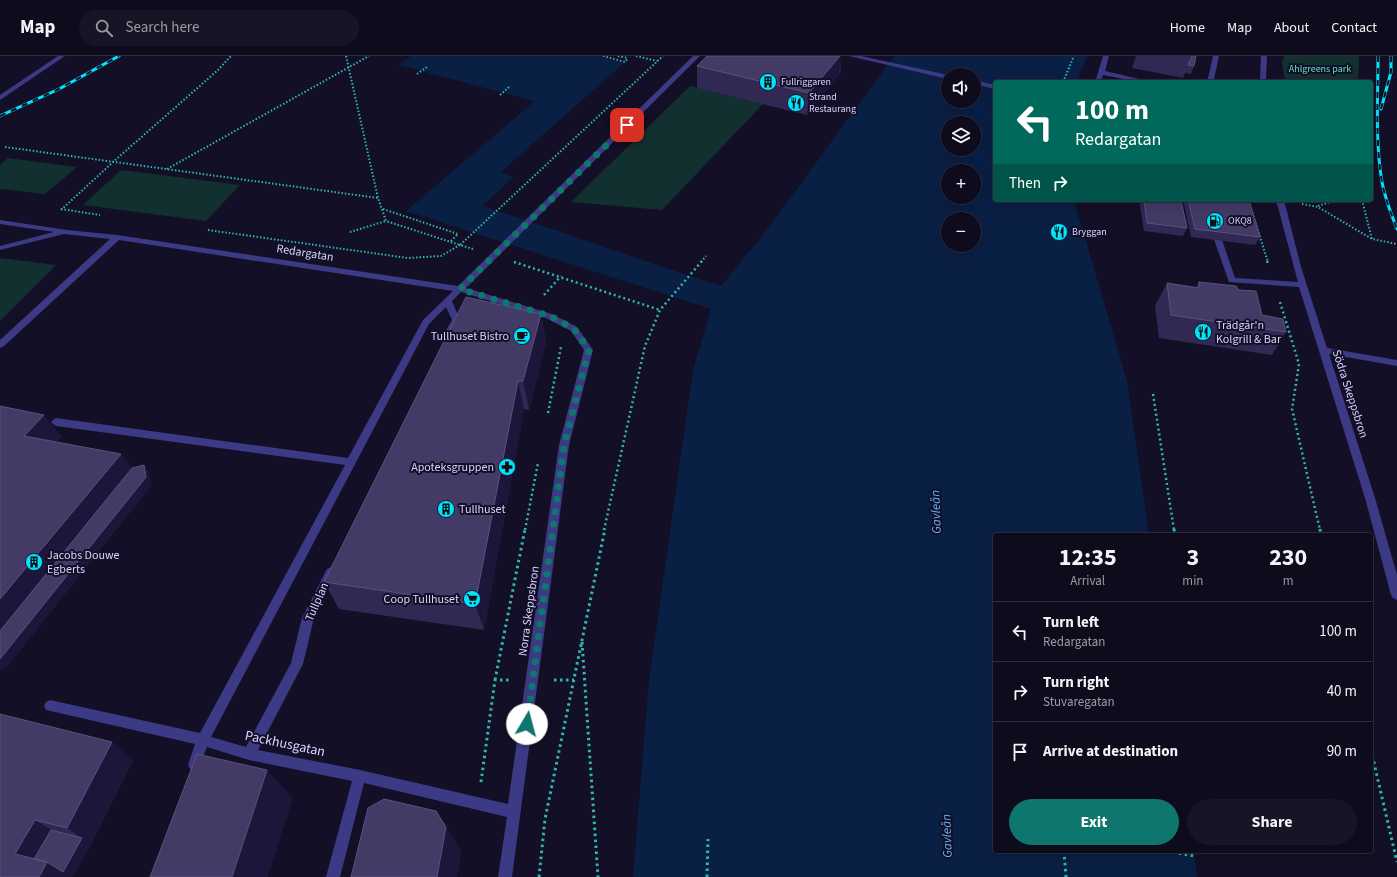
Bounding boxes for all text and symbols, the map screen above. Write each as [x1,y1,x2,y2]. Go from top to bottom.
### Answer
search box [79,10,359,46]
text: Map [20,14,55,41]
icon: search [93,17,115,39]
text: Search here [125,17,199,38]
text: Home [1170,18,1205,38]
text: Map [1227,18,1252,38]
text: About [1274,18,1309,38]
text: Contact [1331,18,1377,38]
park label: Ahlgreens park [1289,62,1351,76]
map controls [941,68,981,252]
button: sound [941,68,981,108]
building icon: Fullriggaren [758,72,778,92]
place label: Fullriggaren [781,75,831,89]
place label: Strand Restaurang [809,90,856,116]
text: 100 m [1075,90,1149,130]
restaurant icon: Strand Restaurang [786,93,806,113]
icon: left [1009,96,1061,148]
pin [610,108,644,142]
icon: arrive [616,114,638,136]
button: layers [941,116,981,156]
text: Redargatan [1075,127,1161,152]
button: + [941,164,981,204]
icon: right [1049,172,1071,194]
text: Then [1009,173,1041,194]
fuel station icon: OKQ8 [1205,211,1225,231]
button: − [941,212,981,252]
place label: OKQ8 [1228,214,1252,228]
restaurant icon: Bryggan [1049,222,1069,242]
place label: Bryggan [1072,225,1107,239]
street label: Redargatan [275,240,335,266]
place label: Trädgår'n Kolgrill & Bar [1216,317,1282,348]
restaurant icon: Trädgår'n Kolgrill & Bar [1193,322,1213,342]
cafe icon: Tullhuset Bistro [512,326,532,346]
place label: Tullhuset Bistro [431,328,509,345]
street label: Södra Skeppsbron [1328,348,1372,440]
pharmacy icon: Apoteksgruppen [497,457,517,477]
place label: Apoteksgruppen [411,459,494,476]
water label: Gavleån [926,490,946,534]
building icon: Tullhuset [436,499,456,519]
place label: Tullhuset [459,501,506,518]
text: 12:35 [1059,540,1117,575]
text: 3 [1187,540,1199,575]
text: 230 [1269,540,1307,575]
place label: Jacobs Douwe Egberts [47,547,120,578]
building icon: Jacobs Douwe Egberts [24,552,44,572]
street label: Norra Skeppsbron [514,565,544,657]
text: Arrival [1070,572,1105,590]
text: min [1182,572,1203,590]
text: m [1283,572,1294,590]
street label: Tullplan [301,580,333,624]
supermarket icon: Coop Tullhuset [462,589,482,609]
place label: Coop Tullhuset [384,591,459,608]
text: Turn left [1043,612,1099,633]
icon: left [1009,621,1031,643]
text: 100 m [1319,621,1357,642]
text: Redargatan [1043,633,1105,651]
text: Turn right [1043,672,1109,693]
icon: right [1009,681,1031,703]
text: 40 m [1327,681,1357,702]
text: Stuvaregatan [1043,693,1115,711]
position arrow [506,703,548,745]
street label: Packhusgatan [243,726,327,762]
icon: arrive [1009,741,1031,763]
text: Arrive at destination [1043,741,1178,762]
text: 90 m [1327,741,1357,762]
button: Exit [1009,799,1179,845]
button: Share [1187,799,1357,845]
water label: Gavleån [937,814,957,858]

